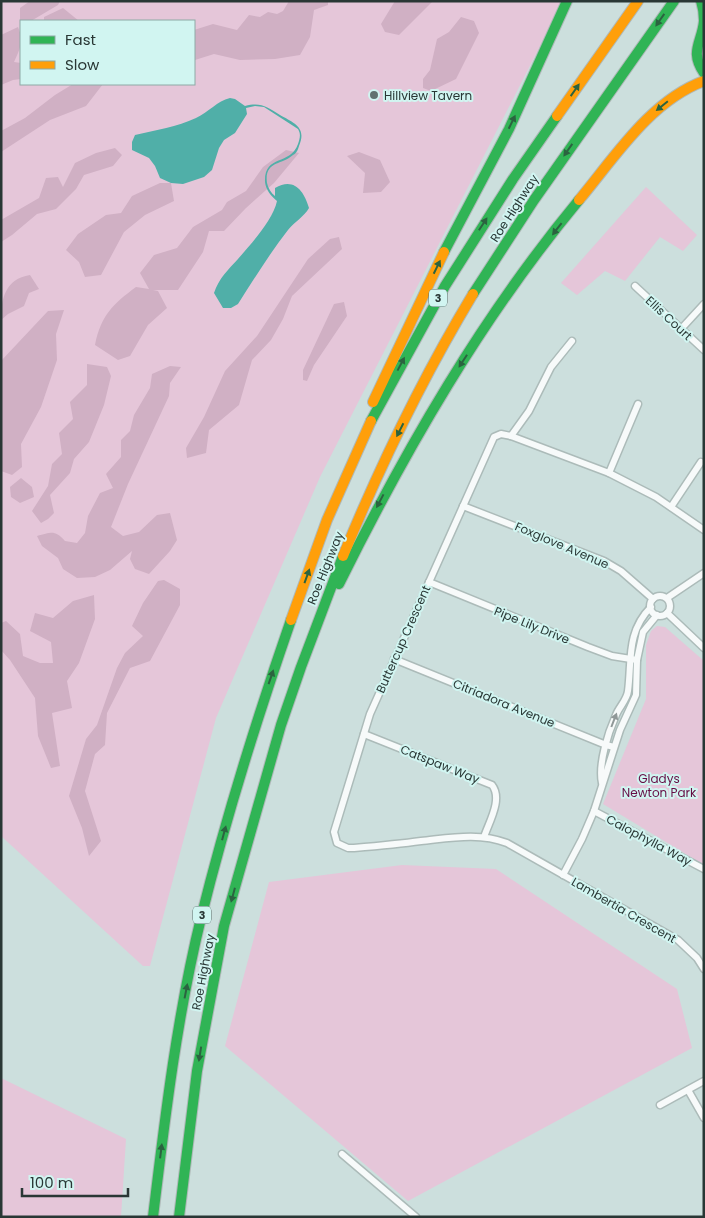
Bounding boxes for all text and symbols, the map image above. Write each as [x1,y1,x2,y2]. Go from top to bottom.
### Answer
one-way arrow [655,13,665,27]
legend [20,20,195,85]
text: Fast [65,29,96,50]
text: Slow [65,54,100,75]
one-way arrow [570,83,580,97]
place label: Hillview Tavern [384,87,472,104]
marker: Hillview Tavern [368,89,380,101]
one-way arrow [656,100,669,111]
one-way arrow [508,115,516,129]
one-way arrow [563,143,573,157]
street label: Roe Highway [486,171,542,245]
one-way arrow [478,217,488,231]
one-way arrow [551,222,562,235]
one-way arrow [433,259,441,274]
road number: 3 [429,290,447,306]
street label: Ellis Court [642,292,696,344]
one-way arrow [458,354,467,368]
one-way arrow [397,357,405,372]
one-way arrow [396,423,404,437]
one-way arrow [376,495,385,508]
street label: Foxglove Avenue [512,518,612,572]
street label: Roe Highway [303,529,347,607]
one-way arrow [304,569,311,584]
street label: Buttercup Crescent [372,582,434,696]
street label: Pipe Lily Drive [492,602,572,648]
one-way arrow [267,669,275,684]
street label: Citriadora Avenue [450,675,558,731]
one-way arrow [610,712,618,727]
street label: Catspaw Way [398,740,482,788]
park label: Gladys Newton Park [622,770,697,801]
street label: Calophylla Way [603,810,695,870]
one-way arrow [221,825,229,840]
street label: Lambertia Crescent [568,873,680,947]
one-way arrow [228,888,236,903]
road number: 3 [193,906,211,924]
street label: Roe Highway [187,932,219,1012]
one-way arrow [182,983,190,998]
one-way arrow [196,1046,204,1062]
one-way arrow [157,1143,165,1159]
scale bar [22,1166,129,1198]
text: 100 m [30,1172,73,1193]

